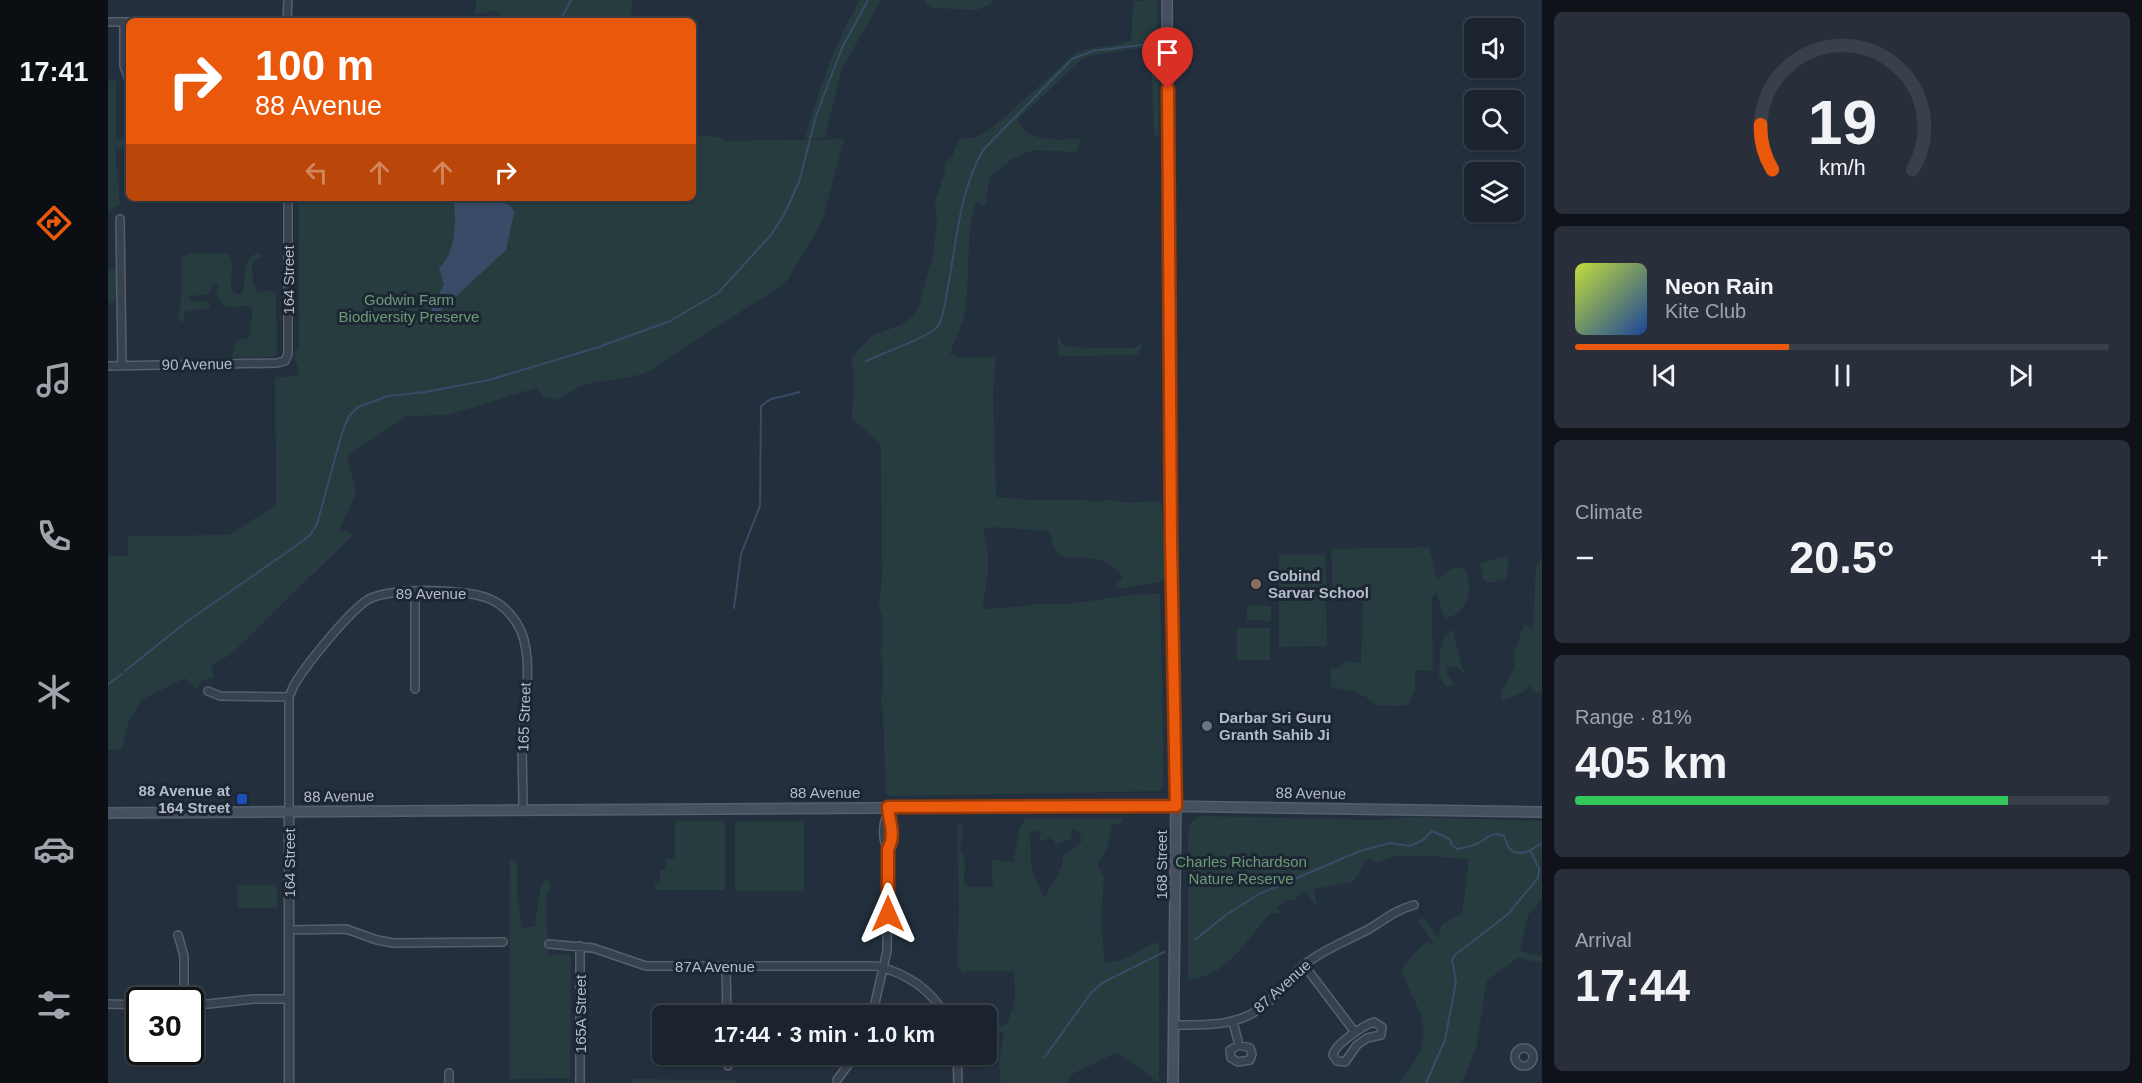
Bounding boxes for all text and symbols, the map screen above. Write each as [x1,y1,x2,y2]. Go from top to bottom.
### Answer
map controls [1464,18,1524,222]
button: sound [1464,18,1524,78]
pin [1142,27,1193,89]
icon: arrive [1151,36,1184,69]
icon: right [156,42,234,120]
text: 100 m [255,42,374,89]
text: 17:41 [19,57,89,87]
text: 19 [1807,88,1877,157]
button: search [1464,90,1524,150]
text: 88 Avenue [255,91,382,121]
icon: left [300,156,333,189]
icon: ahead [363,156,396,189]
icon: ahead [426,156,459,189]
icon: right [489,156,522,189]
text: km/h [1819,156,1865,180]
button: layers [1464,162,1524,222]
icon: directions [33,202,75,244]
street label: 164 Street [280,245,297,315]
text: Neon Rain [1665,274,1774,299]
park label: Godwin Farm Biodiversity Preserve [339,291,479,325]
text: Kite Club [1665,300,1746,322]
street label: 90 Avenue [162,355,232,373]
icon: music [33,359,75,401]
icon: previous [1648,359,1681,392]
icon: pause [1826,359,1859,392]
icon: next [2004,359,2037,392]
text: Climate [1575,501,1643,523]
icon: phone [33,515,75,557]
text: 20.5° [1789,532,1895,583]
text: − [1575,539,1594,576]
text: + [2090,539,2109,576]
place label: Gobind Sarvar School [1268,567,1369,601]
marker: Gobind Sarvar School [1249,577,1263,591]
street label: 89 Avenue [396,585,466,602]
icon: climate [33,671,75,713]
street label: 165 Street [514,681,534,752]
text: Range · 81% [1575,706,1692,728]
place label: Darbar Sri Guru Granth Sahib Ji [1219,709,1332,743]
marker: Darbar Sri Guru Granth Sahib Ji [1200,719,1214,733]
text: 405 km [1575,737,1728,788]
place label: 88 Avenue at 164 Street [139,782,230,816]
street label: 88 Avenue [790,784,860,801]
street label: 88 Avenue [1276,784,1346,802]
street label: 88 Avenue [304,787,374,805]
marker: 88 Avenue at 164 Street [235,792,249,806]
icon: car [33,828,75,870]
street label: 164 Street [281,828,298,898]
street label: 168 Street [1153,830,1170,900]
park label: Charles Richardson Nature Reserve [1175,853,1307,887]
position arrow [856,882,920,946]
text: Arrival [1575,929,1632,951]
street label: 87 Avenue [1250,956,1314,1016]
street label: 87A Avenue [675,958,755,975]
text: 17:44 [1575,960,1690,1011]
street label: 165A Street [572,974,589,1053]
icon: filters [33,984,75,1026]
speed limit sign: 30 [126,987,204,1065]
text: 17:44 · 3 min · 1.0 km [714,1022,935,1047]

